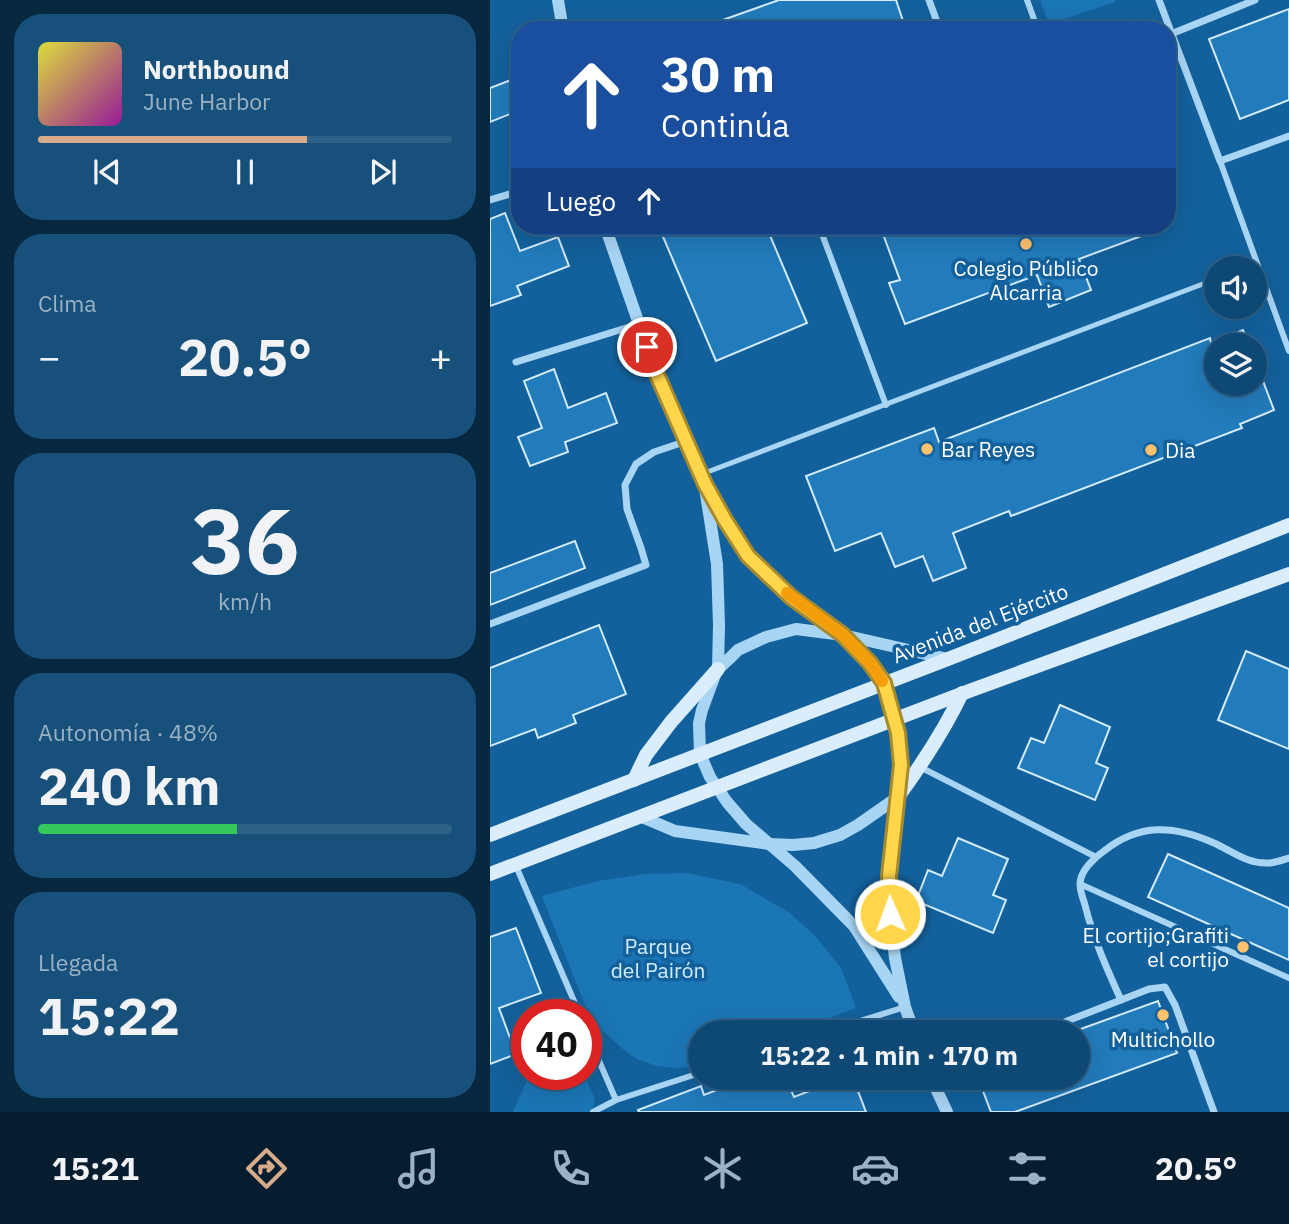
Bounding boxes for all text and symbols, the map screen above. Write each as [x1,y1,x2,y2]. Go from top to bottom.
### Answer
text: 30 m [661,42,775,105]
icon: ahead [546,49,637,140]
text: Northbound [143,52,290,86]
text: June Harbor [143,86,271,116]
text: Continúa [661,104,790,146]
icon: previous [88,153,126,191]
icon: pause [226,153,264,191]
icon: next [364,153,402,191]
icon: ahead [630,182,668,220]
text: Luego [546,184,616,218]
marker: Colegio Público Alcarria [1018,236,1034,252]
place label: Colegio Público Alcarria [953,254,1099,306]
map controls [1204,256,1267,396]
button: sound [1204,256,1267,319]
text: Clima [38,288,97,318]
pin [617,317,677,377]
text: 20.5° [178,323,312,390]
icon: arrive [628,328,666,366]
text: − [38,332,61,381]
text: + [429,332,452,381]
button: layers [1204,333,1267,396]
place label: Bar Reyes [941,435,1035,463]
place label: Dia [1165,436,1196,464]
marker: Bar Reyes [919,441,935,457]
marker: Dia [1143,442,1159,458]
text: 36 [190,481,300,599]
street label: Avenida del Ejército [888,577,1072,669]
text: km/h [218,586,272,616]
text: Autonomía · 48% [38,717,218,747]
text: 240 km [38,752,220,819]
position arrow [853,877,927,951]
place label: El cortijo;Grafiti el cortijo [1082,921,1229,973]
park label: Parque del Pairón [611,932,705,984]
marker: El cortijo;Grafiti el cortijo [1235,939,1251,955]
text: Llegada [38,947,118,977]
text: 15:22 [38,982,180,1049]
speed limit sign: 40 [511,999,602,1090]
marker: Multichollo [1155,1007,1171,1023]
place label: Multichollo [1111,1025,1215,1053]
text: 15:22 · 1 min · 170 m [760,1038,1018,1072]
icon: directions [242,1144,291,1193]
icon: music [394,1144,443,1193]
icon: phone [546,1144,595,1193]
icon: climate [698,1144,747,1193]
icon: car [851,1144,900,1193]
icon: filters [1003,1144,1052,1193]
text: 15:21 [52,1147,139,1189]
text: 20.5° [1155,1147,1237,1189]

